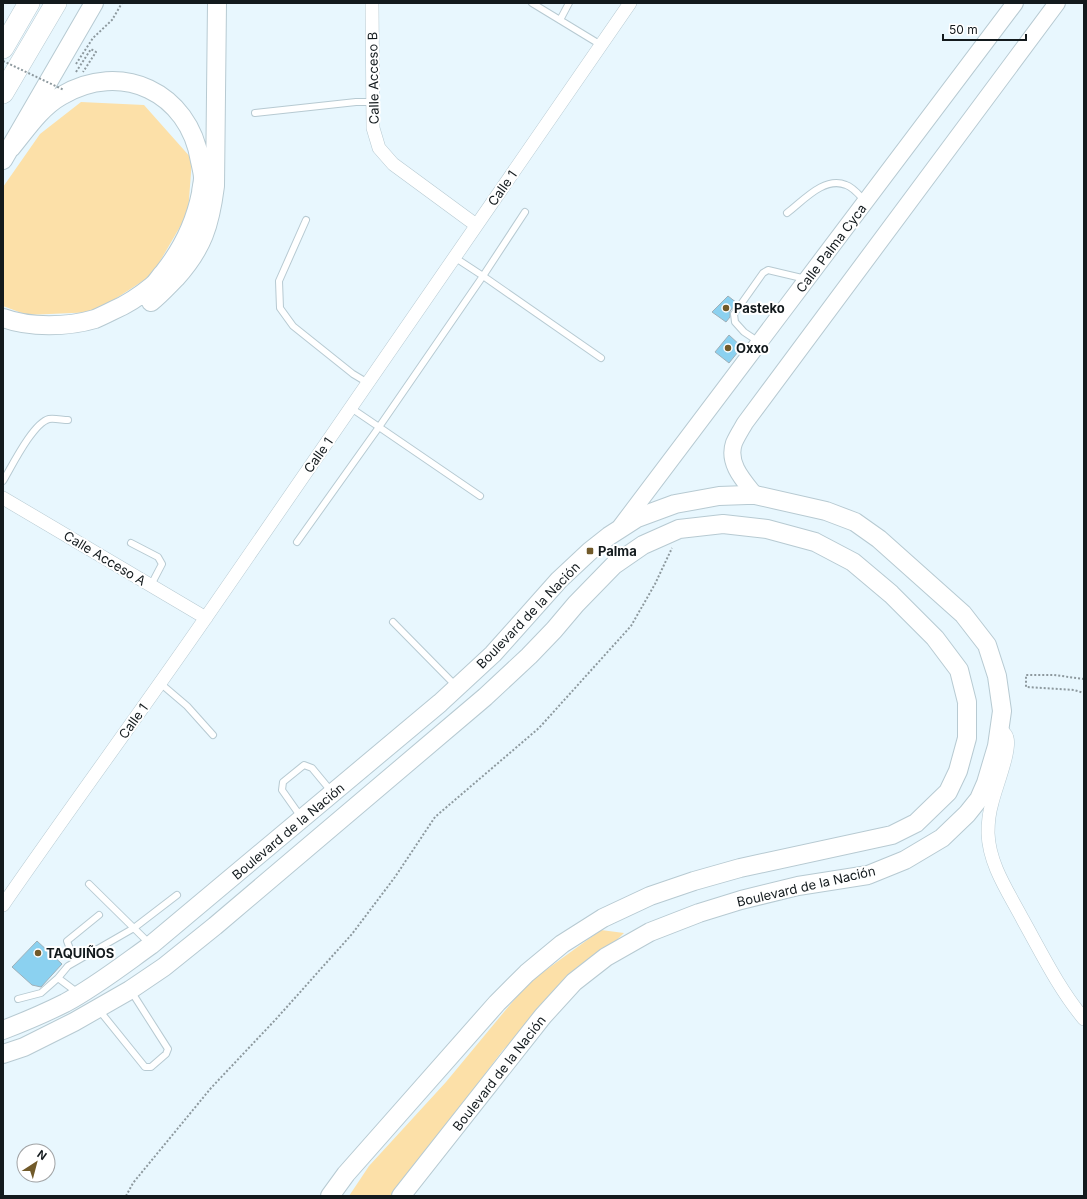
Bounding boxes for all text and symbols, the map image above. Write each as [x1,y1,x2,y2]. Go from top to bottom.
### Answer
scale bar [943,16,1026,42]
text: 50 m [949,22,978,37]
street label: Calle Acceso B [364,32,382,124]
street label: Calle 1 [484,167,520,209]
street label: Calle Palma Cyca [792,201,870,295]
place label: Pasteko [734,300,785,316]
marker: Pasteko [721,303,731,313]
place label: Oxxo [736,340,769,356]
marker: Oxxo [723,343,733,353]
street label: Calle 1 [300,434,336,476]
street label: Calle Acceso A [61,527,149,589]
place label: Palma [598,543,637,559]
marker: Palma [585,546,595,556]
street label: Boulevard de la Nación [473,558,583,672]
street label: Calle 1 [115,700,151,742]
street label: Boulevard de la Nación [229,779,347,883]
street label: Boulevard de la Nación [735,862,877,910]
place label: TAQUIÑOS [46,945,114,961]
marker: TAQUIÑOS [33,948,43,958]
street label: Boulevard de la Nación [449,1012,549,1134]
north arrow [16,1143,56,1183]
text: N [34,1147,49,1163]

